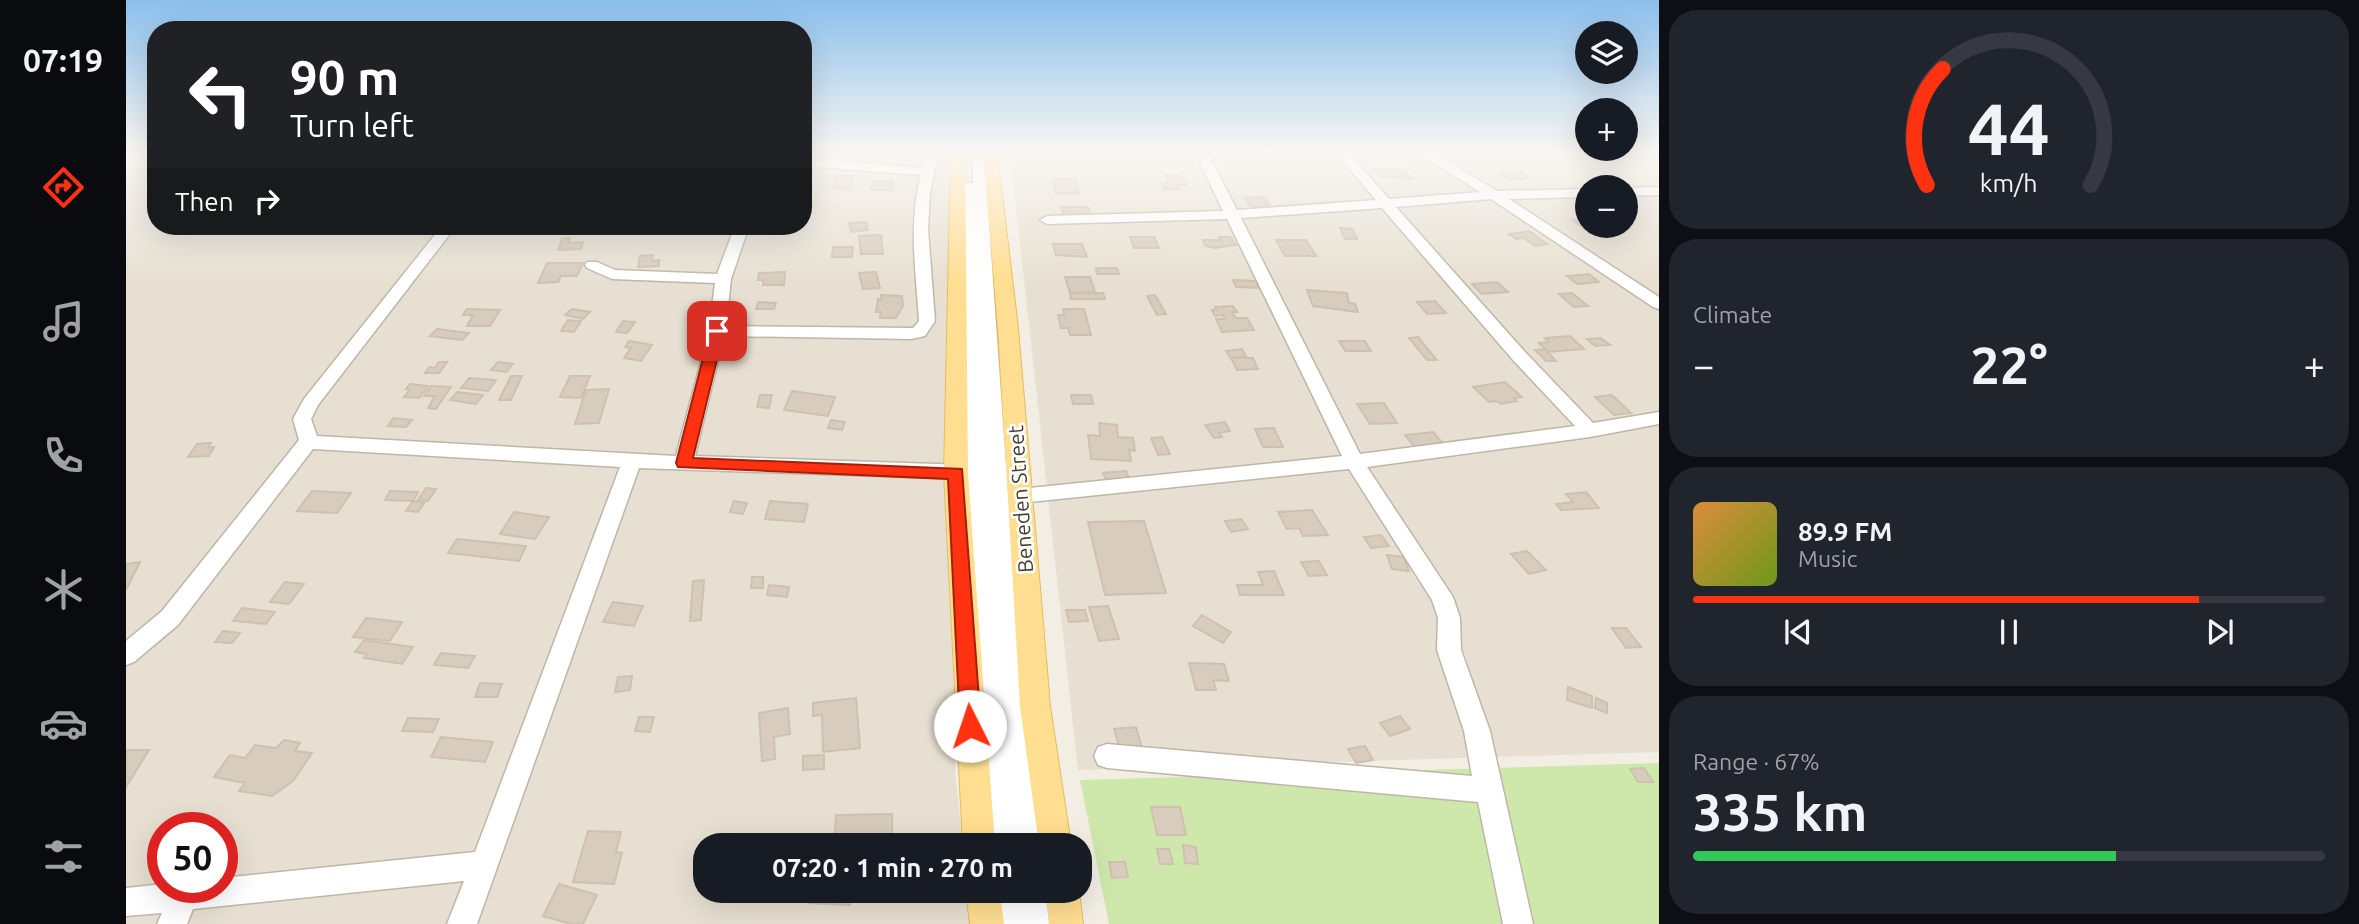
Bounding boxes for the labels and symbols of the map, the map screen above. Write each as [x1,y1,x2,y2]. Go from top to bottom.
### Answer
pin [687,301,747,361]
street label: Beneden Street [1003,424,1037,574]
position arrow [933,689,1007,763]
speed limit sign: 50 [147,812,238,903]

